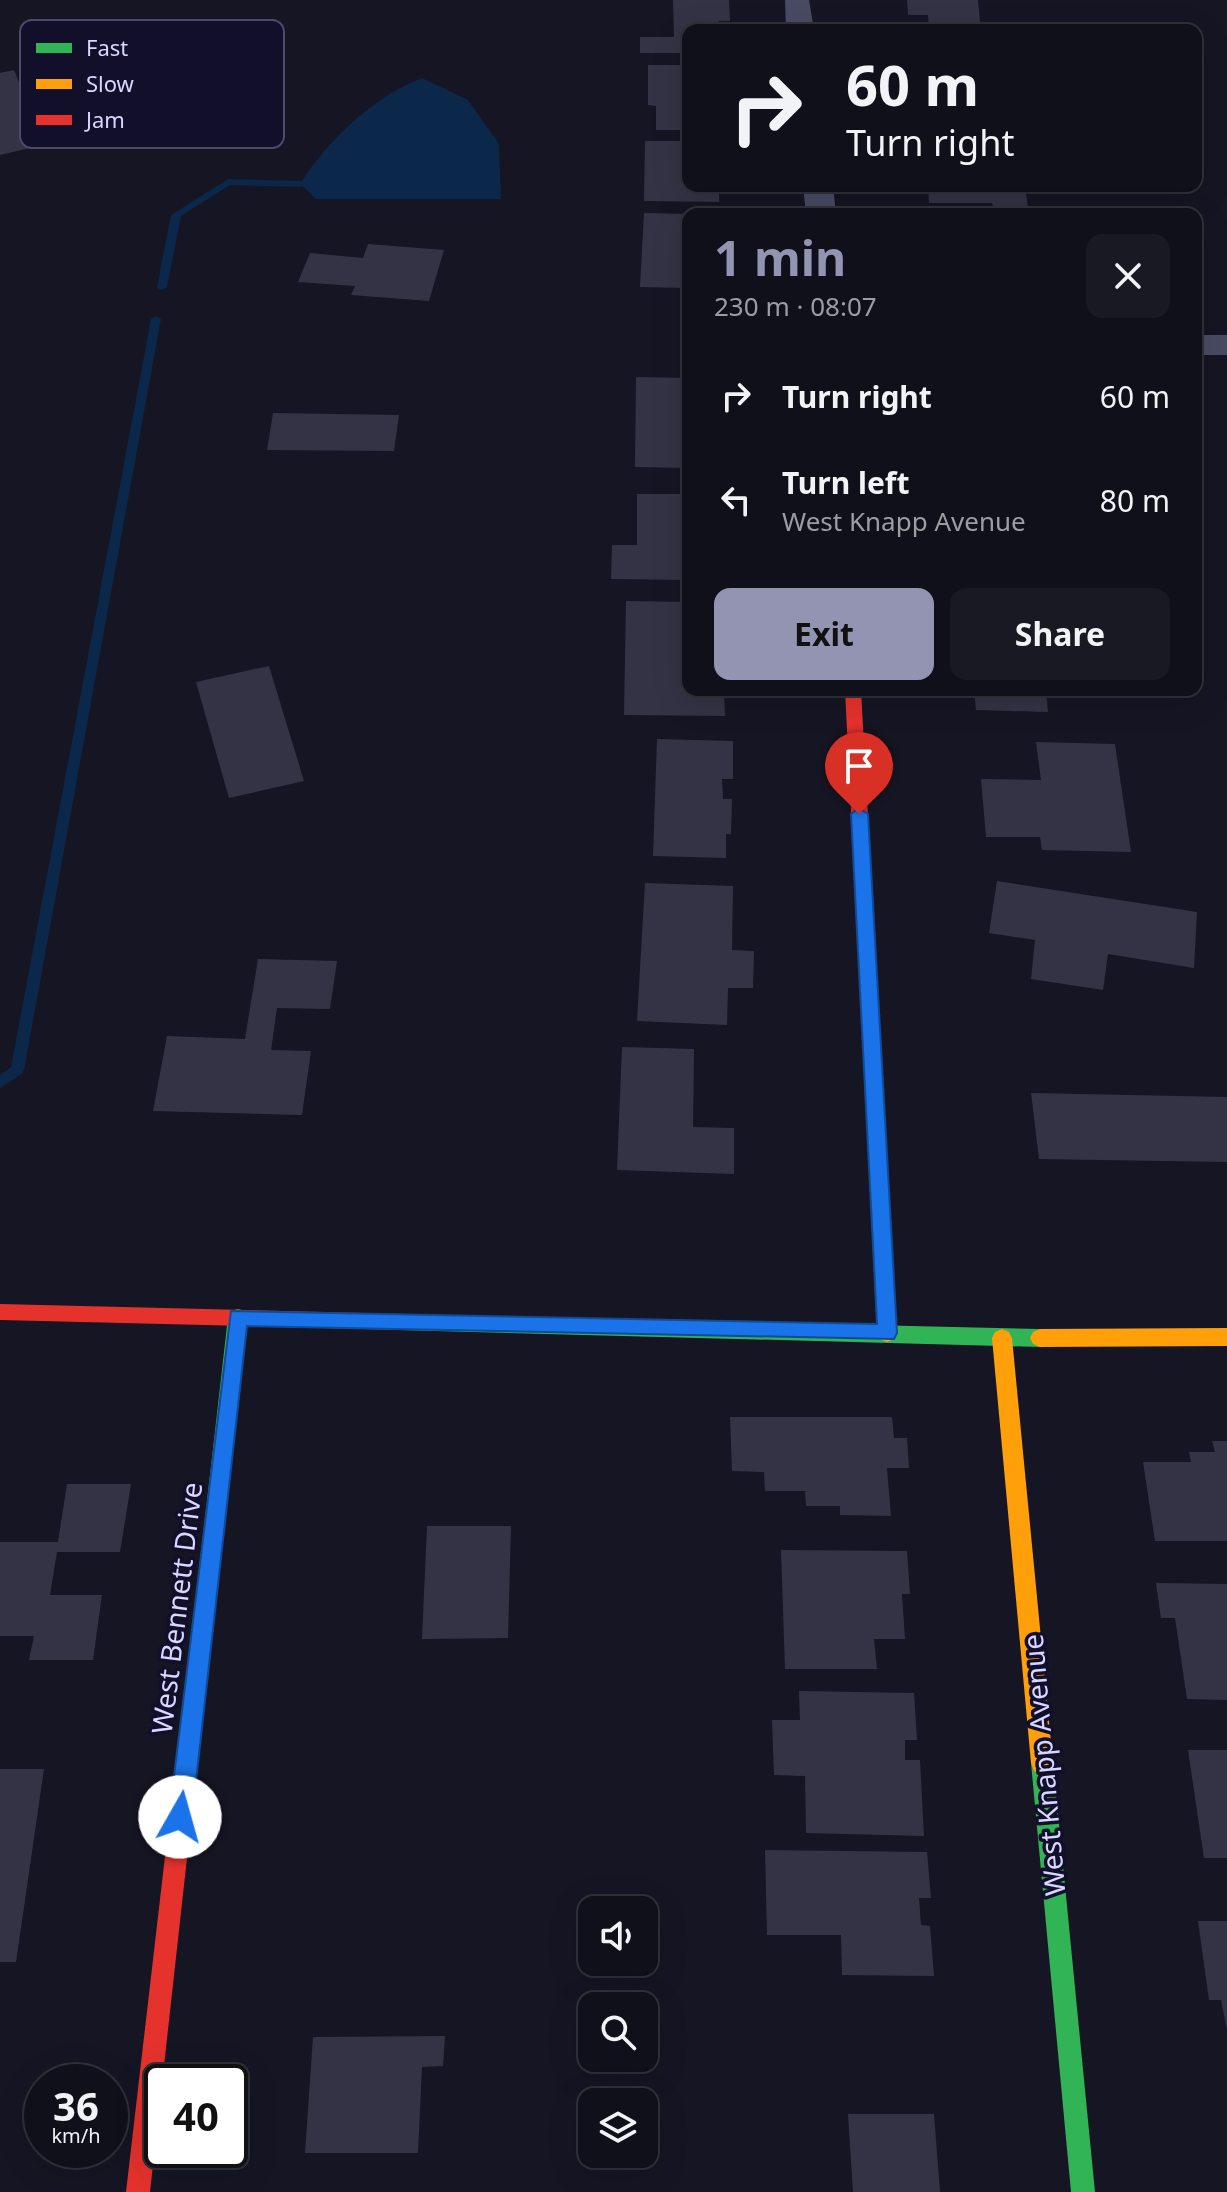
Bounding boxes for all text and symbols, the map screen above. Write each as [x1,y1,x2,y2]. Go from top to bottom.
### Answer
legend [20,20,284,148]
text: Fast [86,32,128,62]
text: 60 m [846,46,979,122]
icon: right [714,56,818,160]
text: Slow [86,68,135,98]
text: Jam [84,104,125,134]
text: Turn right [846,118,1014,167]
text: 1 min [714,225,846,290]
button: close [1086,234,1170,318]
text: 230 m · 08:07 [714,288,877,324]
icon: right [714,374,758,418]
text: Turn right [782,376,932,417]
text: 60 m [1100,376,1170,417]
text: Turn left [782,462,910,503]
icon: left [714,478,758,522]
text: 80 m [1100,480,1170,521]
text: West Knapp Avenue [782,503,1026,539]
button: Exit [714,588,934,680]
button: Share [950,588,1170,680]
pin [825,732,893,814]
icon: arrive [837,744,881,788]
street label: West Bennett Drive [142,1480,210,1736]
street label: West Knapp Avenue [1013,1633,1073,1897]
position arrow [138,1775,222,1859]
map controls [578,1896,658,2168]
button: sound [578,1896,658,1976]
button: search [578,1992,658,2072]
speed limit sign: 40 [144,2064,248,2168]
text: 36 [53,2078,99,2133]
button: layers [578,2088,658,2168]
text: km/h [51,2122,101,2149]

